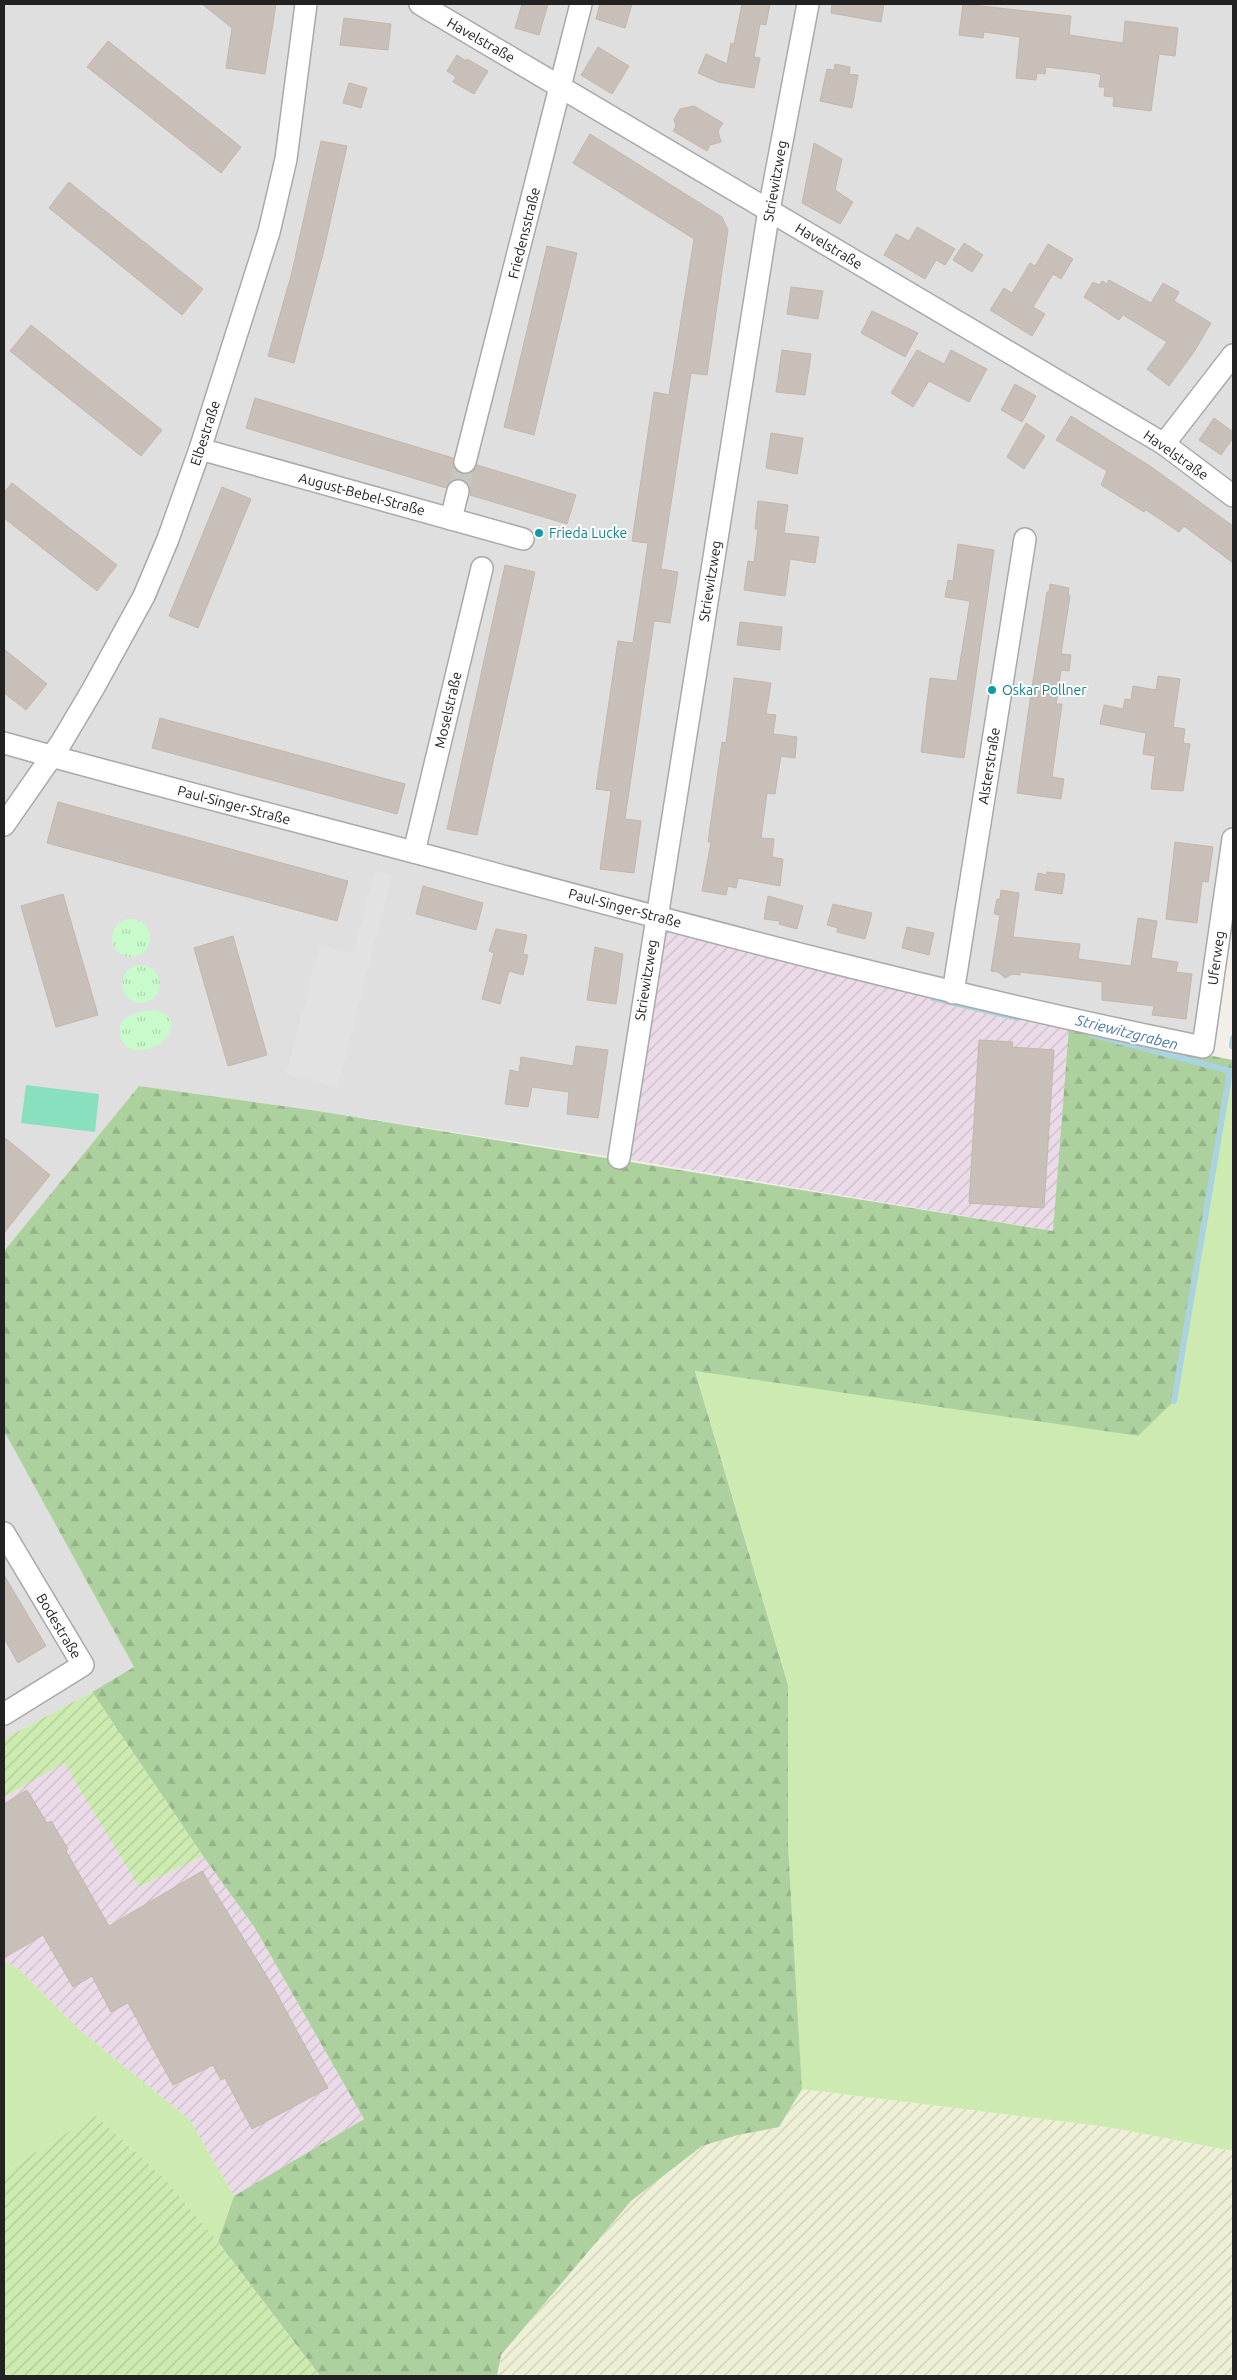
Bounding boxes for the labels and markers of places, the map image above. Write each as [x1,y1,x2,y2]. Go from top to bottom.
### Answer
place label: Frieda Lucke [549,525,627,541]
marker: Frieda Lucke [533,527,545,539]
place label: Oskar Pollner [1002,682,1087,698]
marker: Oskar Pollner [986,684,998,696]

